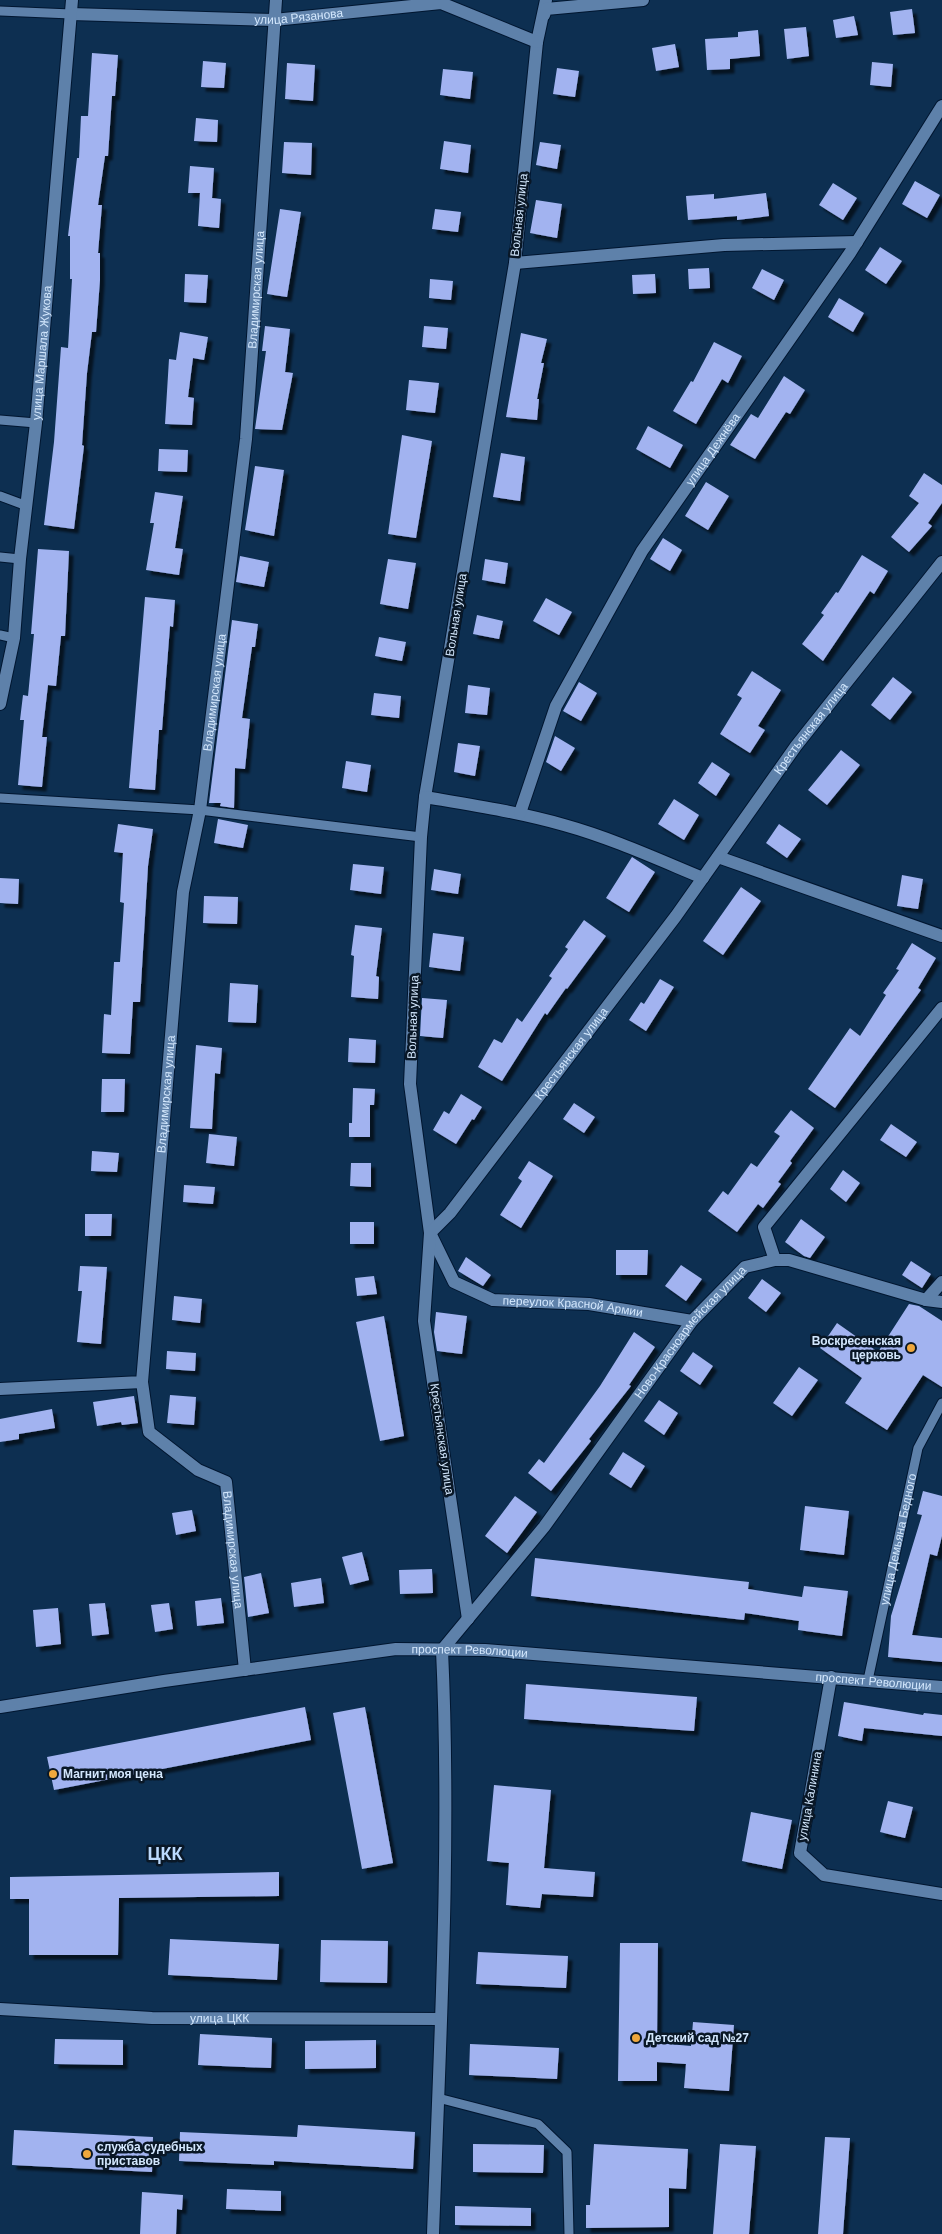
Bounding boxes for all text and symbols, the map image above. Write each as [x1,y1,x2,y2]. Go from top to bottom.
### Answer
street label: улица Рязанова [254,6,344,27]
street label: Вольная улица [508,172,530,257]
street label: Владимирская улица [245,230,267,349]
street label: улица Маршала Жукова [29,285,55,421]
street label: улица Дежнёва [683,410,743,488]
street label: Вольная улица [443,572,470,657]
street label: Владимирская улица [200,633,229,752]
street label: Крестьянская улица [771,679,851,777]
street label: Вольная улица [405,975,421,1059]
street label: Крестьянская улица [532,1004,611,1103]
street label: Владимирская улица [154,1034,178,1154]
street label: Ново-Красноармейская улица [632,1263,749,1401]
street label: переулок Красной Армии [502,1293,644,1320]
place label: Воскресенская церковь [812,1334,901,1362]
marker: Воскресенская церковь [905,1342,917,1354]
street label: Крестьянская улица [427,1382,457,1496]
street label: улица Демьяна Бедного [877,1472,919,1606]
street label: Владимирская улица [220,1490,246,1609]
street label: проспект Революции [411,1642,528,1660]
street label: проспект Революции [815,1670,932,1693]
street label: улица Калинина [795,1750,825,1842]
place label: Магнит моя цена [63,1767,163,1781]
marker: Магнит моя цена [47,1768,59,1780]
district label: ЦКК [147,1844,184,1864]
street label: улица ЦКК [190,2011,249,2025]
place label: Детский сад №27 [646,2031,749,2045]
marker: Детский сад №27 [630,2032,642,2044]
place label: служба судебных приставов [97,2140,203,2168]
marker: служба судебных приставов [81,2148,93,2160]

